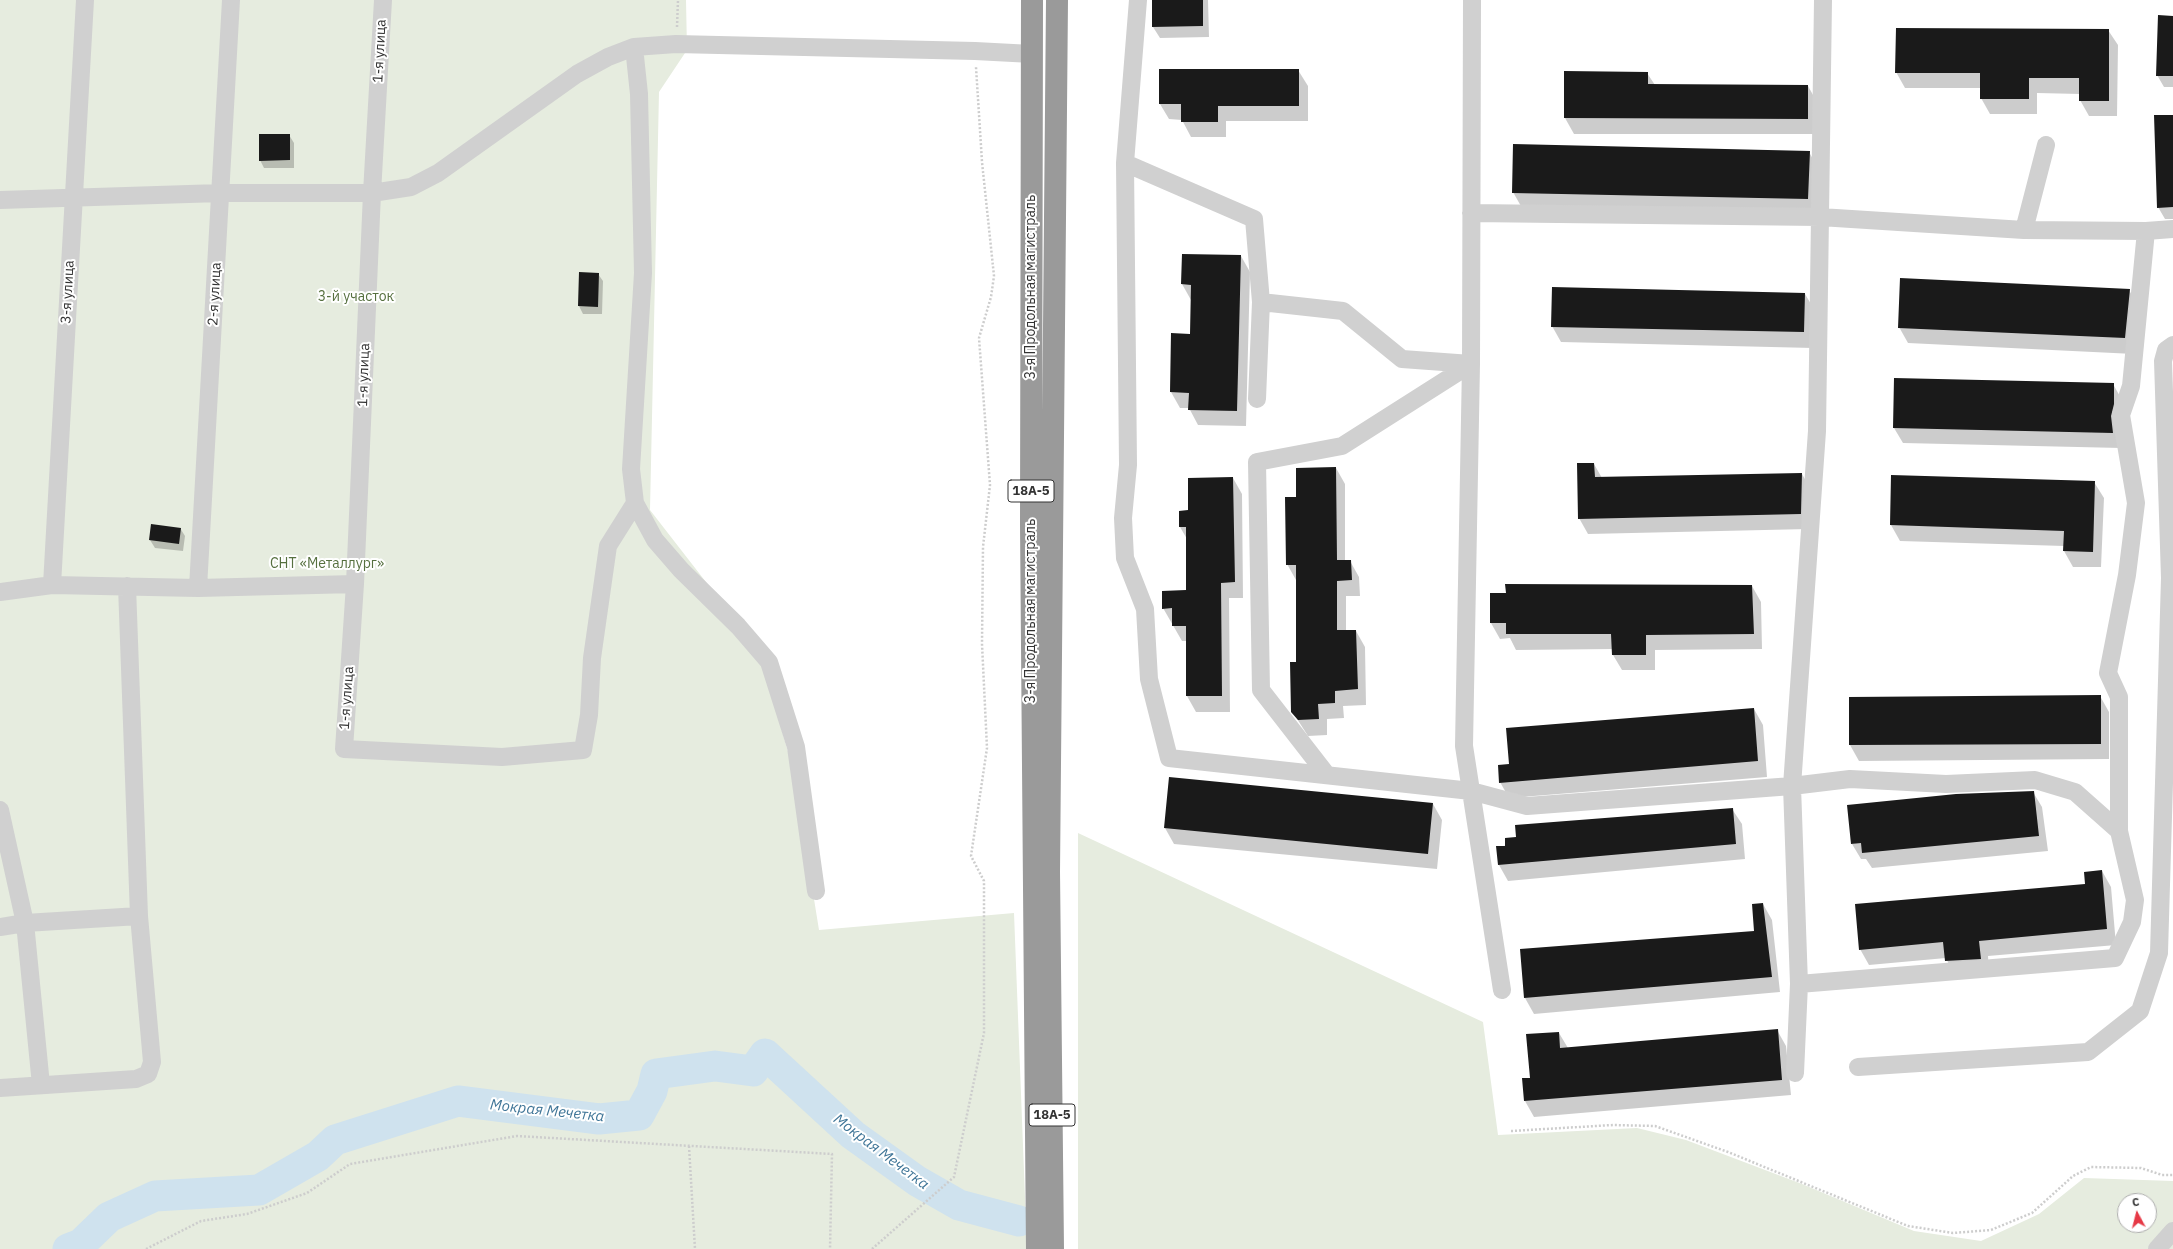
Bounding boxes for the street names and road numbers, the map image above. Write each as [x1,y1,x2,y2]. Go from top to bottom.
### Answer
street label: 1-я улица [370,19,390,83]
street label: 3-я Продольная магистраль [1023,195,1039,379]
street label: 3-я улица [58,260,78,324]
street label: 2-я улица [205,262,225,326]
street label: 1-я улица [354,343,374,407]
road number: 18А-5 [1008,480,1054,502]
street label: 3-я Продольная магистраль [1023,519,1039,703]
street label: 1-я улица [336,666,358,730]
road number: 18А-5 [1029,1104,1075,1126]

